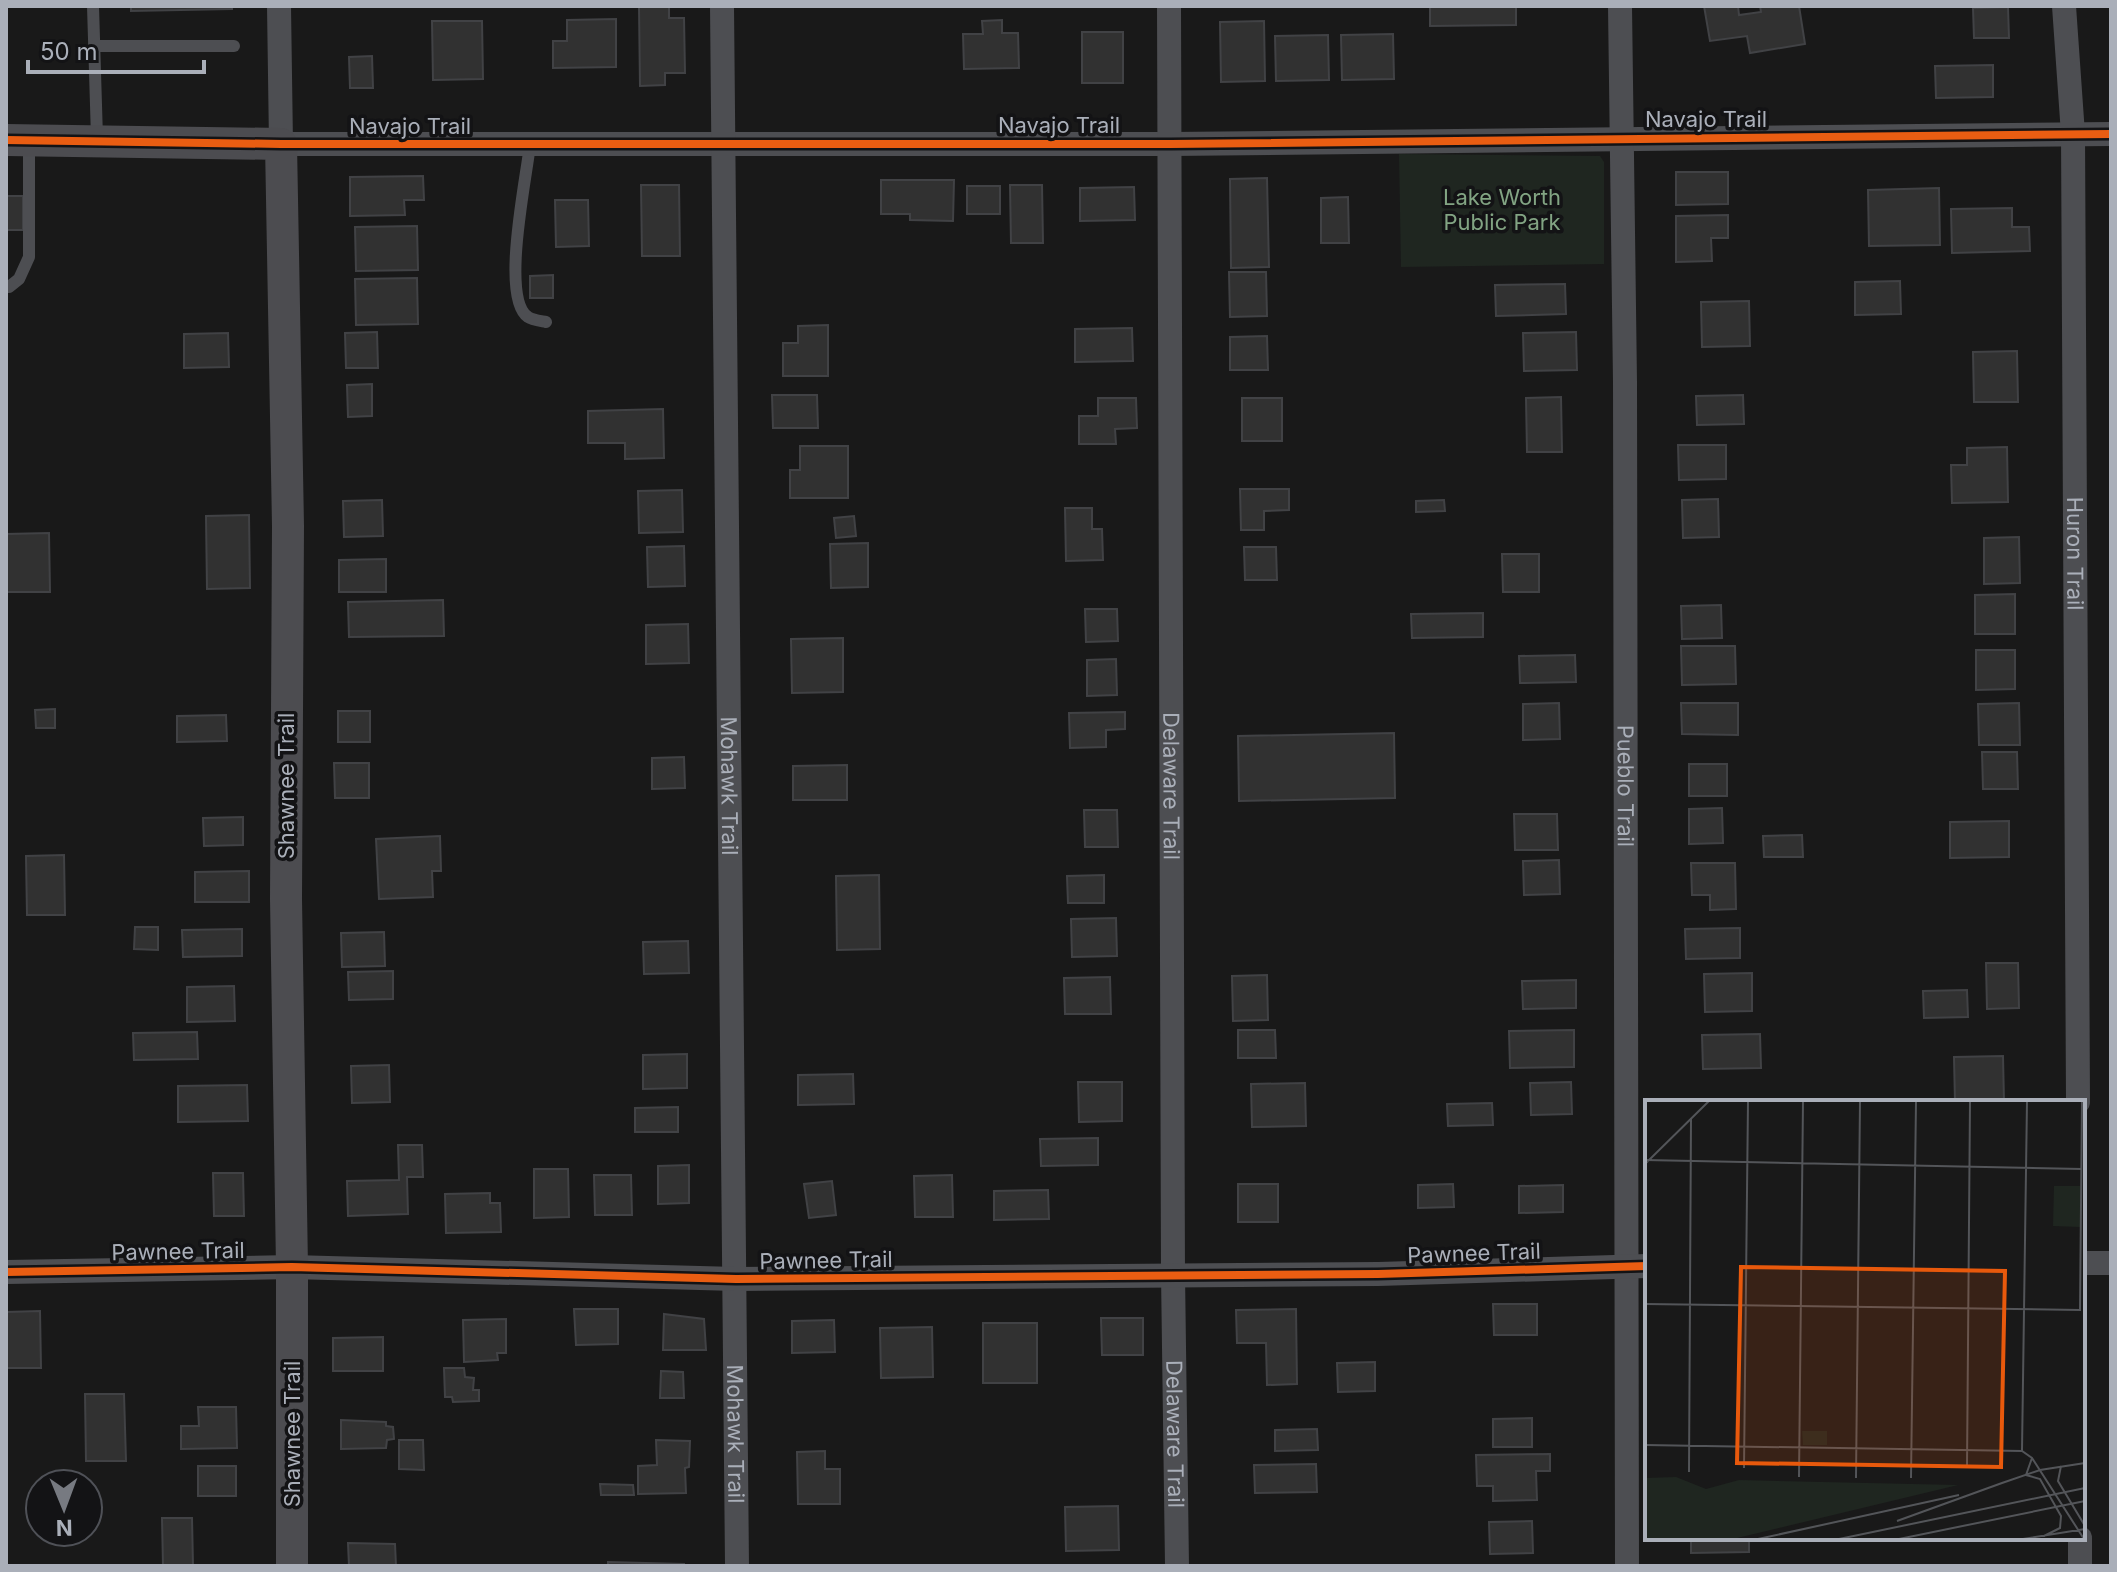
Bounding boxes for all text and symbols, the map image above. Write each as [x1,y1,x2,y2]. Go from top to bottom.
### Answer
scale bar [28,24,204,74]
text: 50 m [40,37,98,66]
street label: Navajo Trail [1645,106,1767,132]
street label: Navajo Trail [998,112,1120,138]
street label: Navajo Trail [349,113,471,139]
park label: Lake Worth Public Park [1443,184,1561,235]
street label: Huron Trail [2062,497,2088,611]
street label: Delaware Trail [1158,712,1185,860]
street label: Shawnee Trail [273,713,299,859]
street label: Mohawk Trail [716,716,743,856]
street label: Pueblo Trail [1613,725,1639,847]
inset map [1645,1100,2085,1540]
street label: Pawnee Trail [111,1237,245,1265]
street label: Pawnee Trail [1407,1238,1541,1268]
street label: Pawnee Trail [759,1246,893,1274]
street label: Delaware Trail [1161,1360,1189,1508]
street label: Shawnee Trail [279,1361,305,1507]
street label: Mohawk Trail [722,1364,749,1504]
north arrow [24,1468,104,1548]
text: N [56,1515,73,1541]

